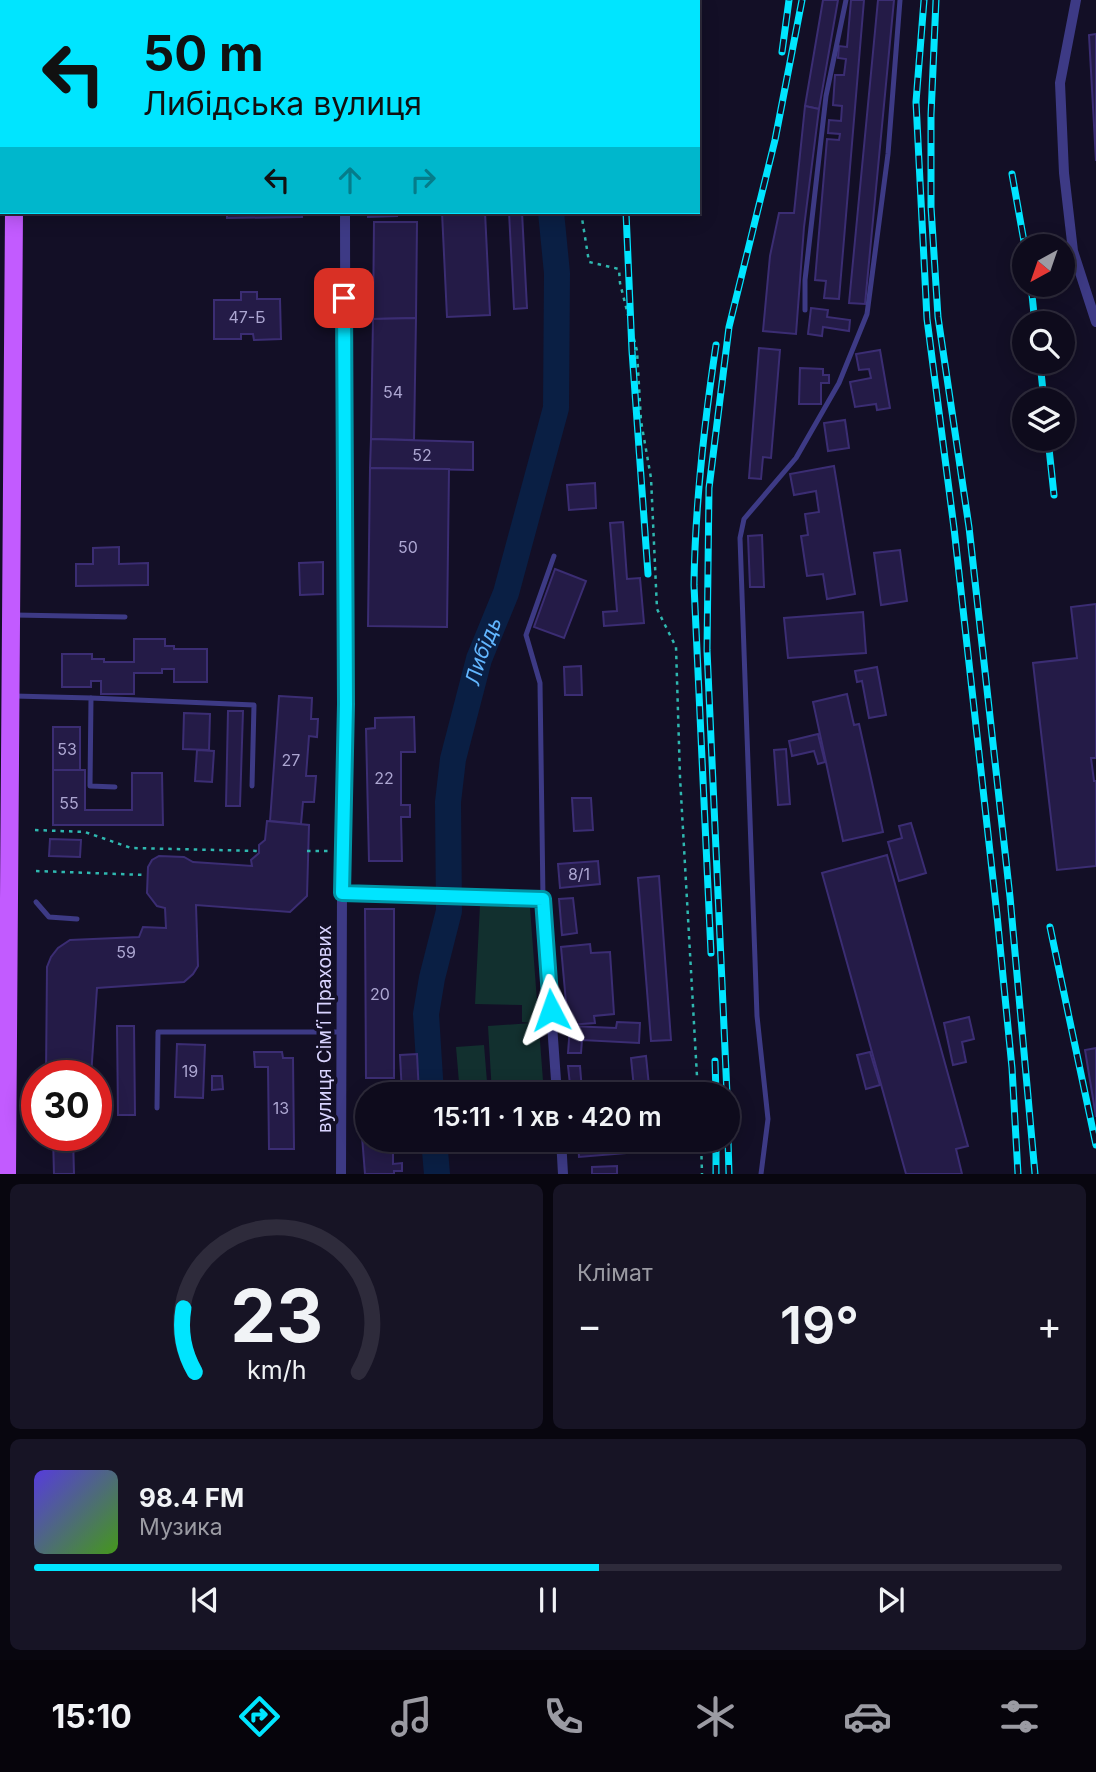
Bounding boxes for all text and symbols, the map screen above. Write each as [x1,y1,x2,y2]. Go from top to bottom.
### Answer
text: 50 m [143,24,264,83]
icon: left [28,28,119,119]
text: Либідська вулиця [143,84,422,123]
icon: left [258,161,296,199]
icon: ahead [331,161,369,199]
icon: right [404,161,442,199]
north arrow [1012,234,1074,298]
map controls [1012,234,1075,451]
pin [314,268,374,328]
icon: arrive [325,279,363,317]
house number: 47-Б [228,307,266,327]
button: search [1012,311,1075,374]
house number: 54 [383,382,403,402]
button: layers [1012,388,1075,451]
house number: 52 [412,445,432,465]
house number: 50 [398,537,418,557]
water label: Либідь [460,613,507,688]
house number: 53 [57,739,77,759]
house number: 27 [282,750,300,770]
house number: 22 [374,768,394,788]
house number: 55 [59,793,79,813]
house number: 8/1 [568,864,590,884]
street label: вулиця Сімʼї Прахових [313,925,336,1133]
house number: 59 [116,942,136,962]
position arrow [514,973,588,1047]
house number: 20 [370,984,390,1004]
speed limit sign: 30 [21,1060,112,1151]
house number: 19 [182,1061,198,1081]
house number: 13 [273,1098,289,1118]
text: 15:11 · 1 хв · 420 m [433,1101,662,1132]
text: Клімат [577,1259,653,1287]
text: 23 [230,1272,323,1361]
text: 19° [780,1294,859,1357]
text: − [577,1302,602,1348]
text: + [1037,1302,1062,1348]
text: km/h [247,1355,306,1385]
text: 98.4 FM [139,1482,244,1513]
text: Музика [139,1513,223,1541]
icon: previous [186,1581,224,1619]
icon: pause [529,1581,567,1619]
icon: next [872,1581,910,1619]
icon: directions [235,1692,284,1741]
icon: music [387,1692,436,1741]
icon: phone [539,1692,588,1741]
icon: climate [691,1692,740,1741]
icon: car [843,1692,892,1741]
icon: filters [995,1692,1044,1741]
text: 15:10 [52,1697,132,1736]

